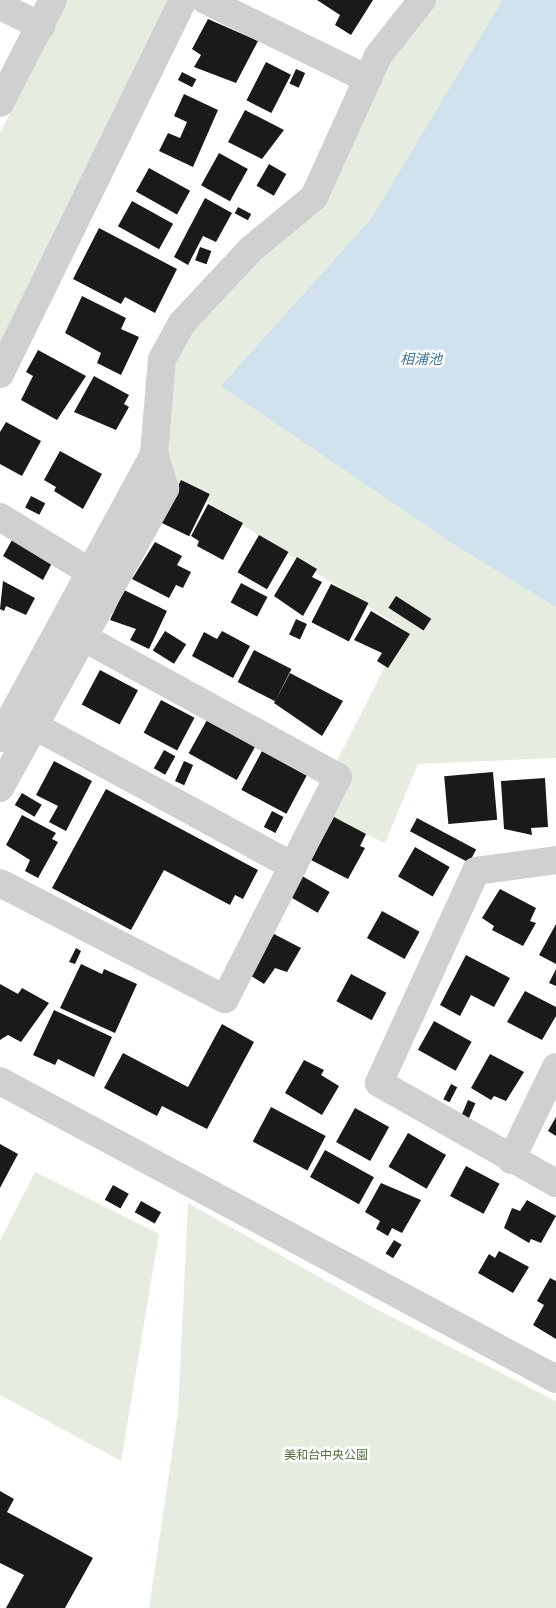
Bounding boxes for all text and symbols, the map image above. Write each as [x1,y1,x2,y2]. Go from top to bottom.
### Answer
water label: 相浦池 [400,352,442,368]
park label: 美和台中央公園 [284,1449,368,1463]

